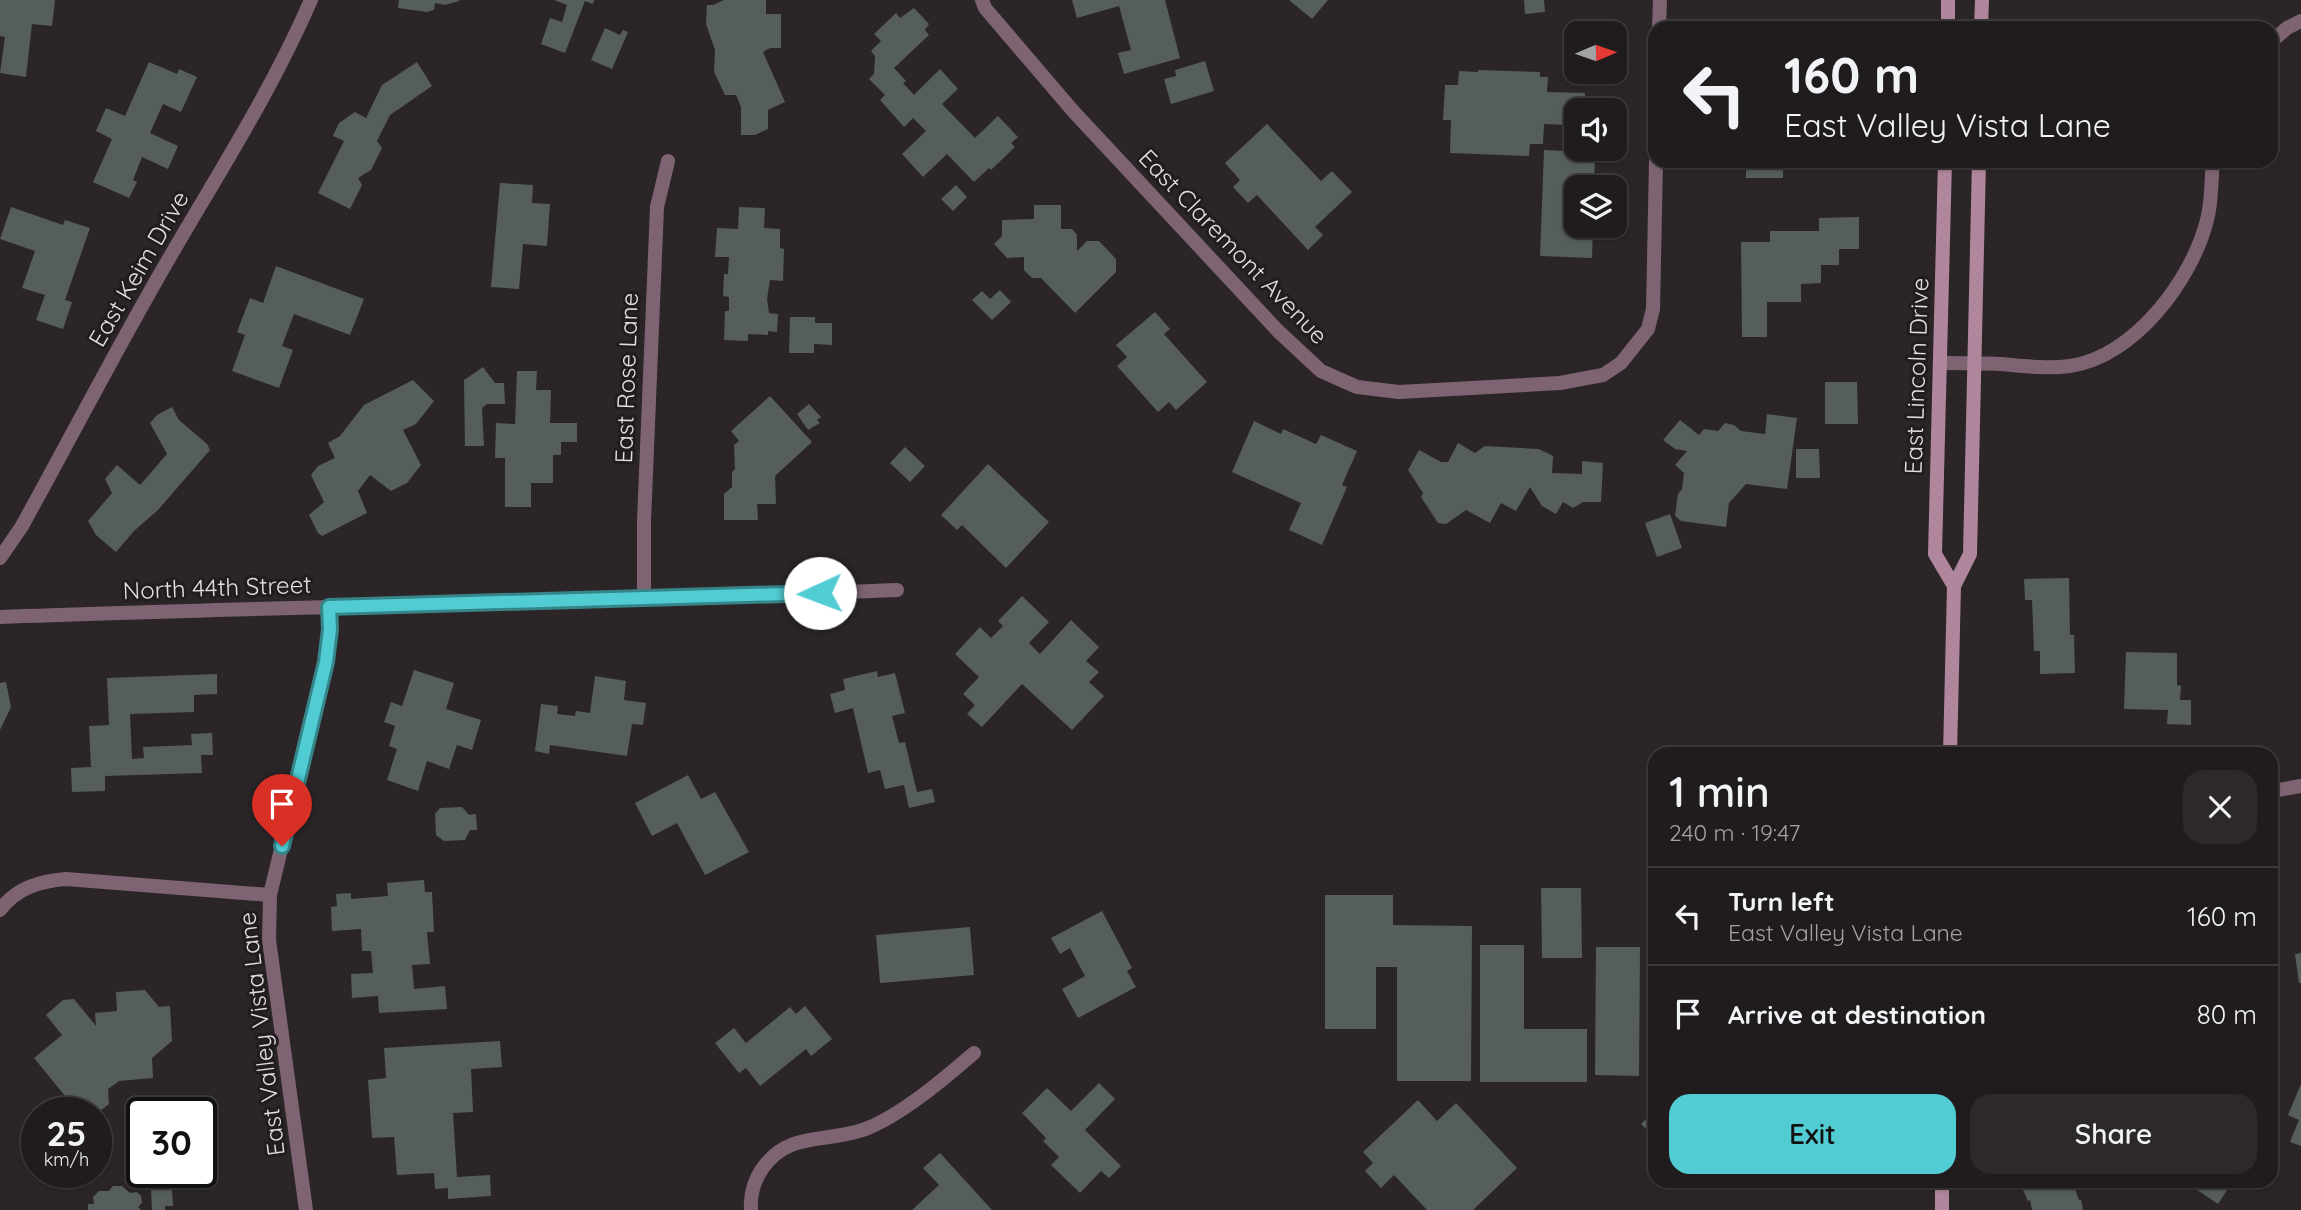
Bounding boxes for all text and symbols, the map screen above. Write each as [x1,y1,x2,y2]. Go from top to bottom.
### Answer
north arrow [1564,21,1628,84]
map controls [1564,21,1627,238]
text: 160 m [1784,44,1919,105]
icon: left [1669,49,1760,140]
button: sound [1564,98,1627,161]
text: East Valley Vista Lane [1784,105,2111,145]
street label: East Claremont Avenue [1133,143,1335,350]
button: layers [1564,175,1627,238]
street label: East Keim Drive [81,185,195,352]
street label: East Lincoln Drive [1898,277,1934,475]
street label: East Rose Lane [608,292,644,464]
position arrow [783,556,857,630]
street label: North 44th Street [122,569,312,605]
text: 1 min [1669,765,1770,818]
button: close [2183,770,2257,844]
pin [252,774,312,846]
icon: arrive [263,785,301,823]
text: 240 m · 19:47 [1669,818,1800,847]
text: Turn left [1728,885,1835,918]
icon: left [1669,897,1707,935]
text: 160 m [2187,900,2257,933]
street label: East Valley Vista Lane [231,911,291,1158]
text: East Valley Vista Lane [1728,918,1963,947]
icon: arrive [1669,995,1707,1033]
text: Arrive at destination [1728,998,1986,1031]
text: 80 m [2197,998,2257,1031]
button: Exit [1669,1094,1956,1174]
button: Share [1970,1094,2257,1174]
speed limit sign: 30 [126,1097,217,1188]
text: 25 [46,1111,87,1155]
text: km/h [44,1148,89,1171]

